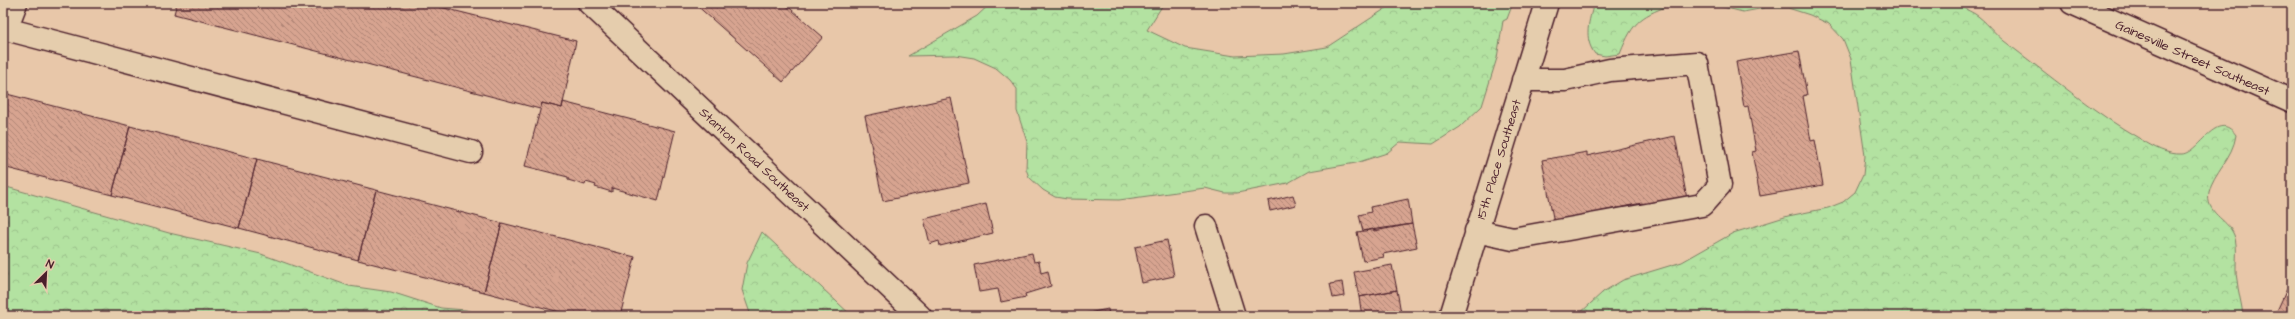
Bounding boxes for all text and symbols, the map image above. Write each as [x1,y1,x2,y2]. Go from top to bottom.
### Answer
street label: Gainesville Street Southeast [2112,16,2273,100]
street label: 15th Place Southeast [1472,96,1526,221]
street label: Stanton Road Southeast [695,104,814,216]
north arrow [26,253,66,293]
text: N [44,256,56,273]

